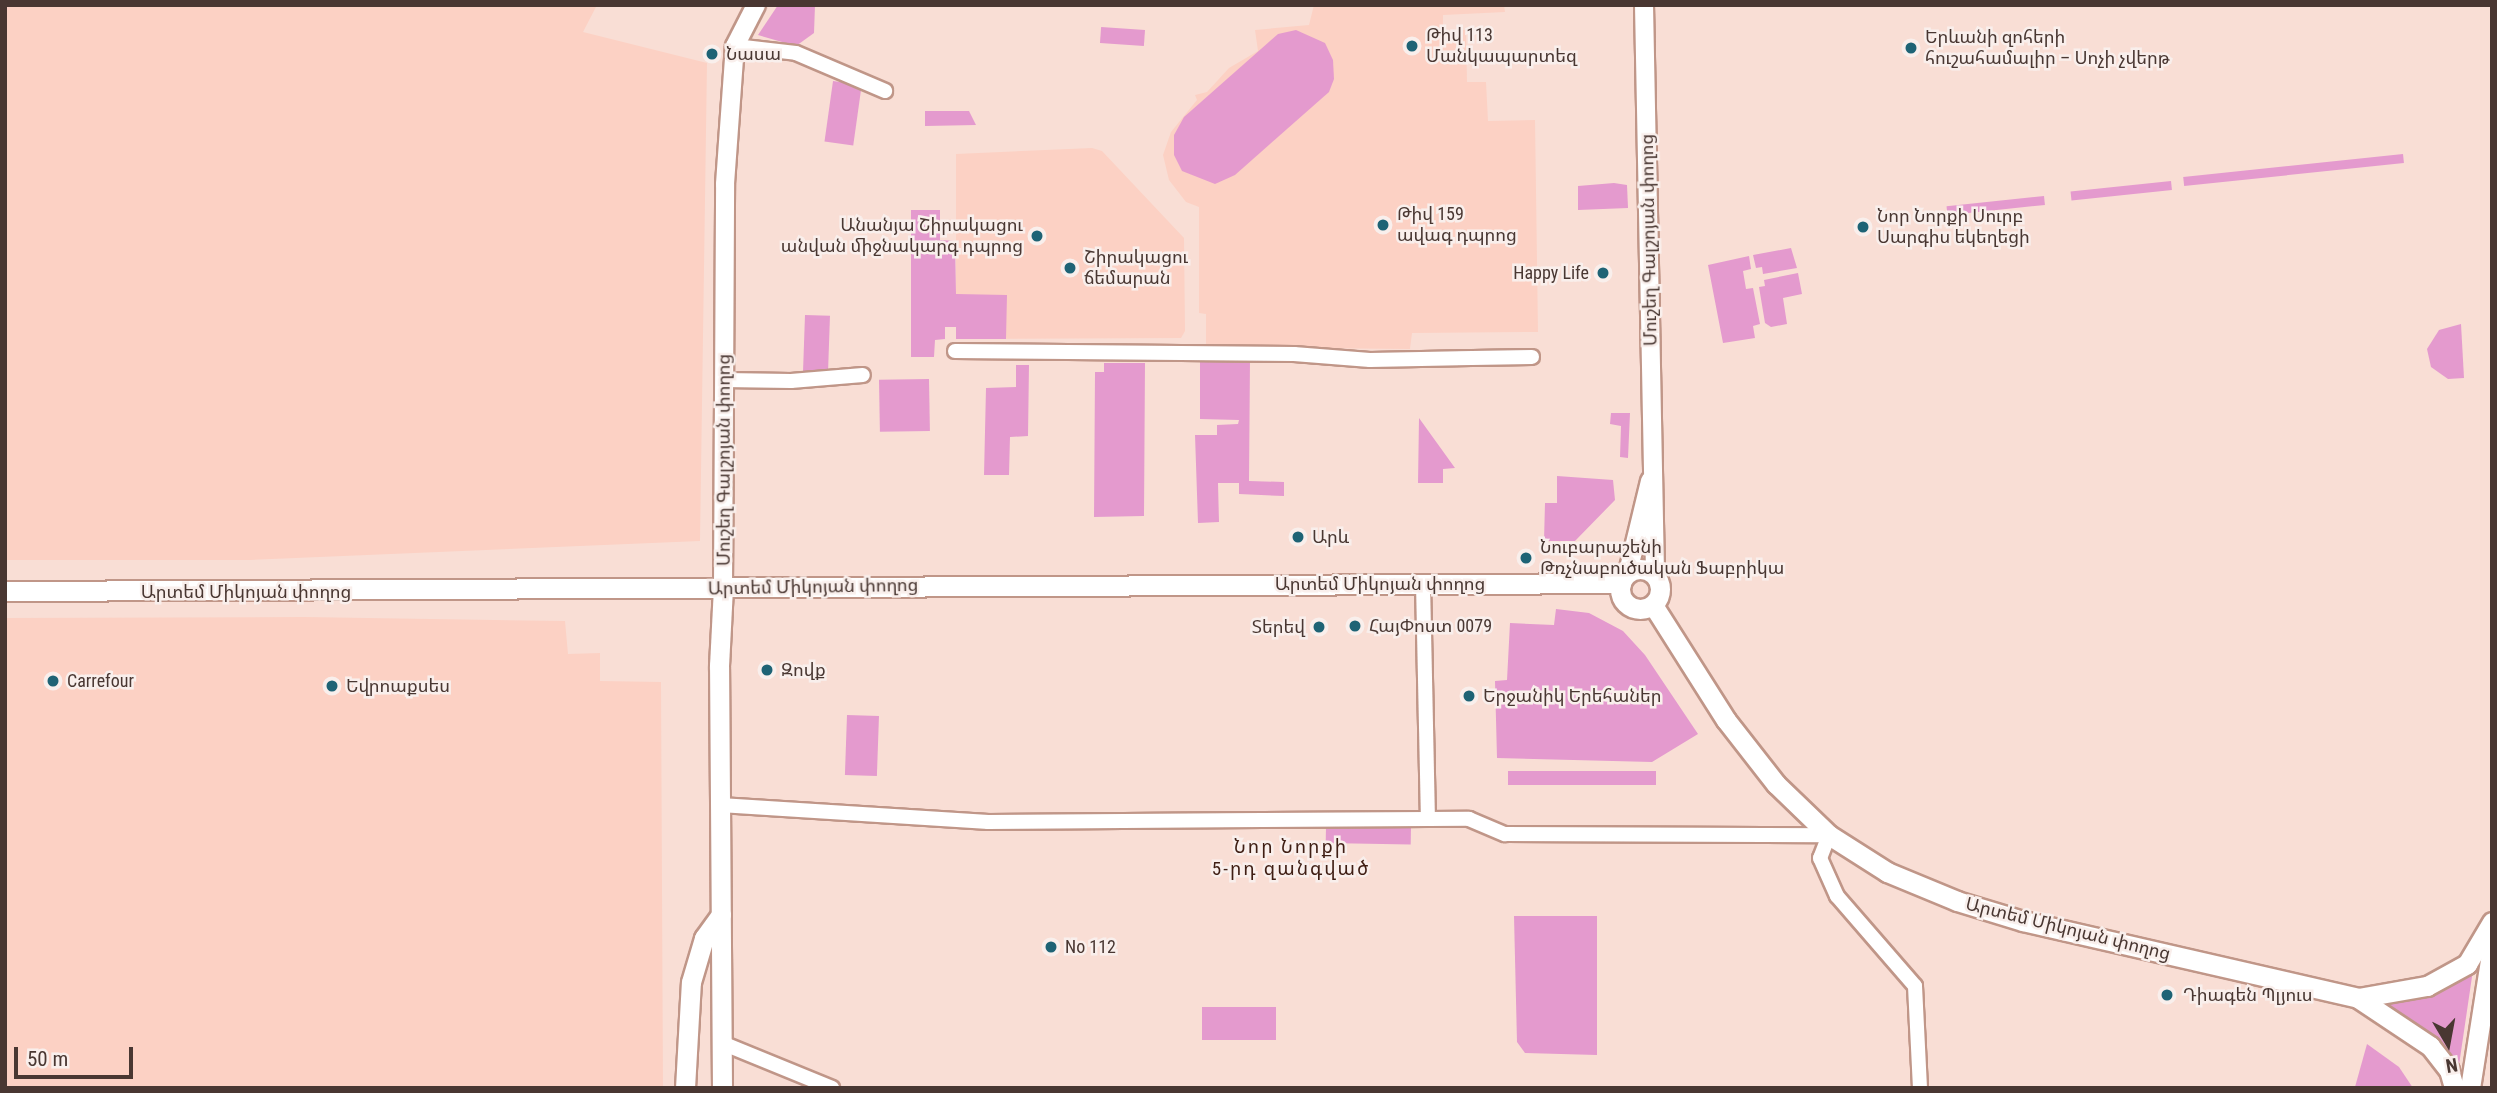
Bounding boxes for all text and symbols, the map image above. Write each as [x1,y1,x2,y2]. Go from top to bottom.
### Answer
place label: Թիվ 113 Մանկապարտեզ [1426,25,1577,68]
place label: Երևանի զոհերի հուշահամալիր – Սոչի չվերթ [1925,27,2170,70]
marker: Թիվ 113 Մանկապարտեզ [1404,38,1420,54]
marker: Երևանի զոհերի հուշահամալիր – Սոչի չվերթ [1903,40,1919,56]
place label: Նասա [726,43,781,65]
marker: Նասա [704,46,720,62]
street label: Մուշեղ Գալշոյան փողոց [1636,134,1662,346]
place label: Թիվ 159 ավագ դպրոց [1397,204,1517,246]
place label: Նոր Նորքի Սուրբ Սարգիս եկեղեցի [1877,206,2030,248]
place label: Անանյա Շիրակացու անվան միջնակարգ դպրոց [781,215,1023,258]
marker: Թիվ 159 ավագ դպրոց [1375,217,1391,233]
marker: Նոր Նորքի Սուրբ Սարգիս եկեղեցի [1855,219,1871,235]
marker: Անանյա Շիրակացու անվան միջնակարգ դպրոց [1029,228,1045,244]
place label: Շիրակացու ճեմարան [1084,247,1188,290]
marker: Շիրակացու ճեմարան [1062,260,1078,276]
place label: Happy Life [1513,262,1589,284]
marker: Happy Life [1595,265,1611,281]
street label: Մուշեղ Գալշոյան փողոց [713,354,735,566]
place label: Արև [1312,526,1349,548]
marker: Արև [1290,529,1306,545]
place label: Նուբարաշենի Թռչնաբուծական Ֆաբրիկա [1540,537,1784,580]
marker: Նուբարաշենի Թռչնաբուծական Ֆաբրիկա [1518,550,1534,566]
street label: Արտեմ Միկոյան փողոց [1275,573,1485,595]
street label: Արտեմ Միկոյան փողոց [708,574,918,600]
street label: Արտեմ Միկոյան փողոց [141,581,351,603]
place label: ՀայՓոստ 0079 [1369,615,1492,637]
place label: Տերեվ [1252,616,1305,638]
marker: ՀայՓոստ 0079 [1347,618,1363,634]
marker: Տերեվ [1311,619,1327,635]
place label: Զովք [781,659,826,681]
marker: Զովք [759,662,775,678]
place label: Carrefour [67,670,134,692]
marker: Carrefour [45,673,61,689]
place label: Եվրոաքսես [346,675,450,697]
marker: Եվրոաքսես [324,678,340,694]
place label: Երջանիկ Երեհաներ [1483,685,1662,707]
marker: Երջանիկ Երեհաներ [1461,688,1477,704]
district label: Նոր Նորքի 5-րդ զանգված [1213,836,1369,880]
street label: Արտեմ Միկոյան փողոց [1963,893,2173,965]
place label: No 112 [1065,936,1116,958]
marker: No 112 [1043,939,1059,955]
place label: Դիագեն Պլյուս [2183,984,2313,1006]
marker: Դիագեն Պլյուս [2157,985,2177,1005]
north arrow [2413,1009,2483,1079]
scale bar [18,1034,136,1078]
text: 50 m [27,1047,68,1071]
text: N [2444,1053,2459,1078]

